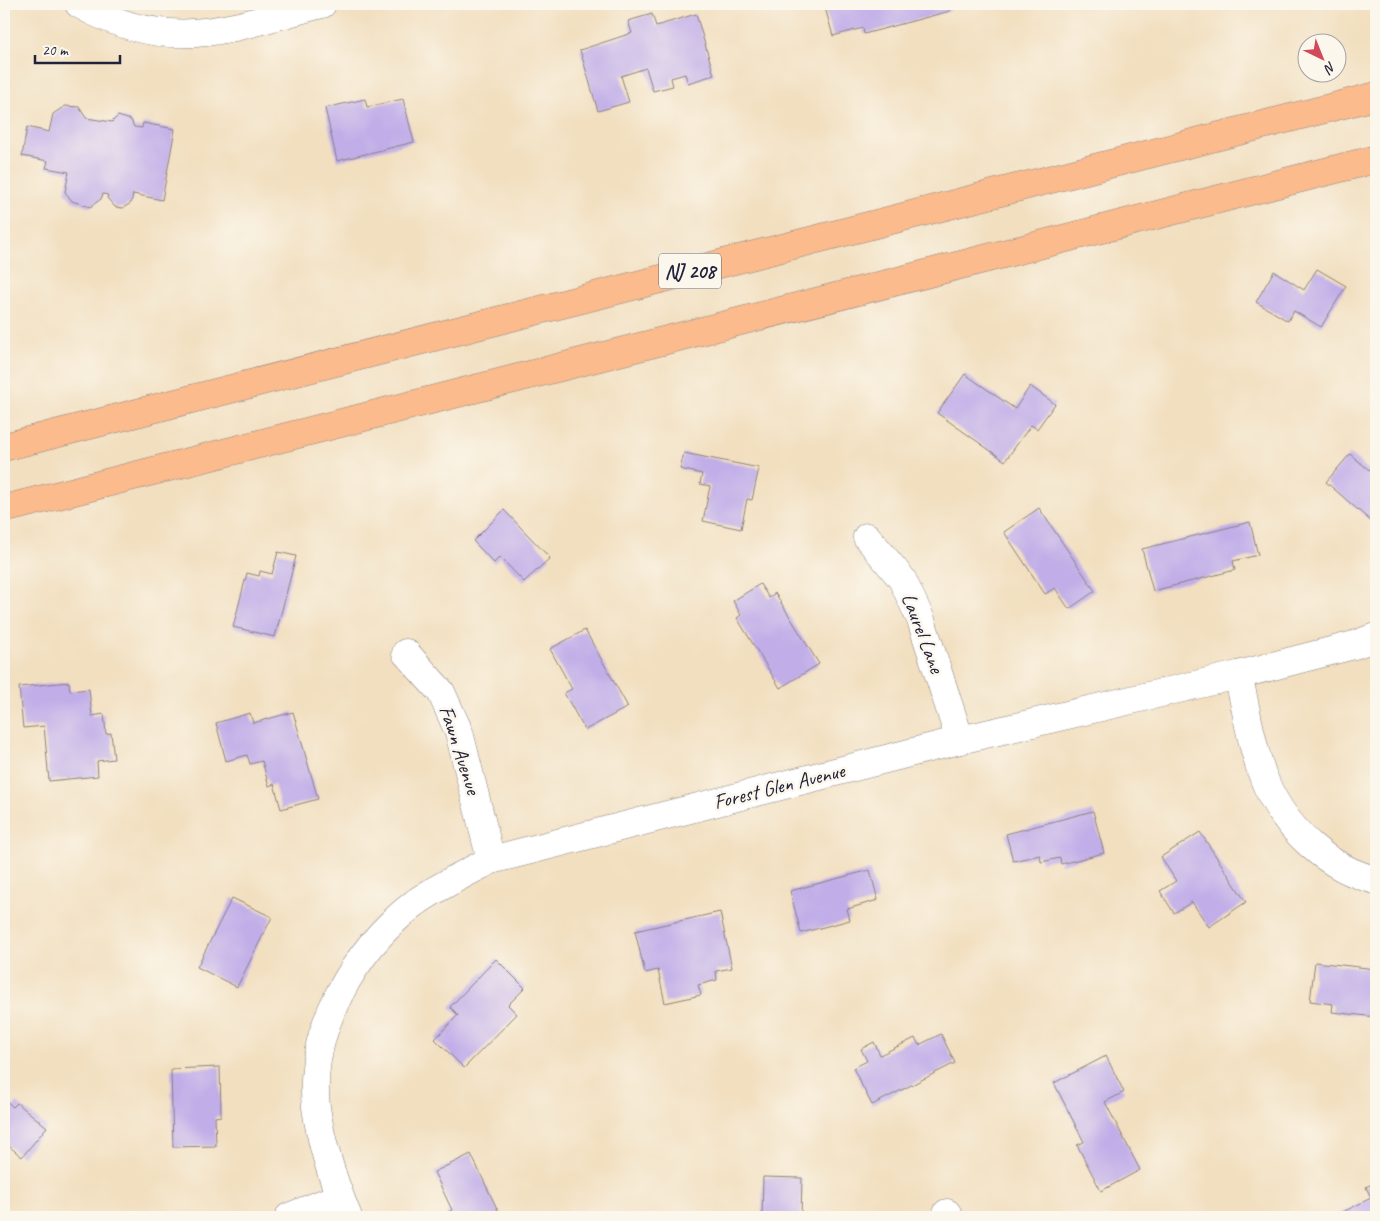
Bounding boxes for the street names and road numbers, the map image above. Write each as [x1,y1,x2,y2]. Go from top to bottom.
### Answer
road number: NJ 208 [659,254,721,288]
street label: Laurel Lane [896,589,950,678]
street label: Fawn Avenue [433,702,487,800]
street label: Forest Glen Avenue [711,757,848,815]

